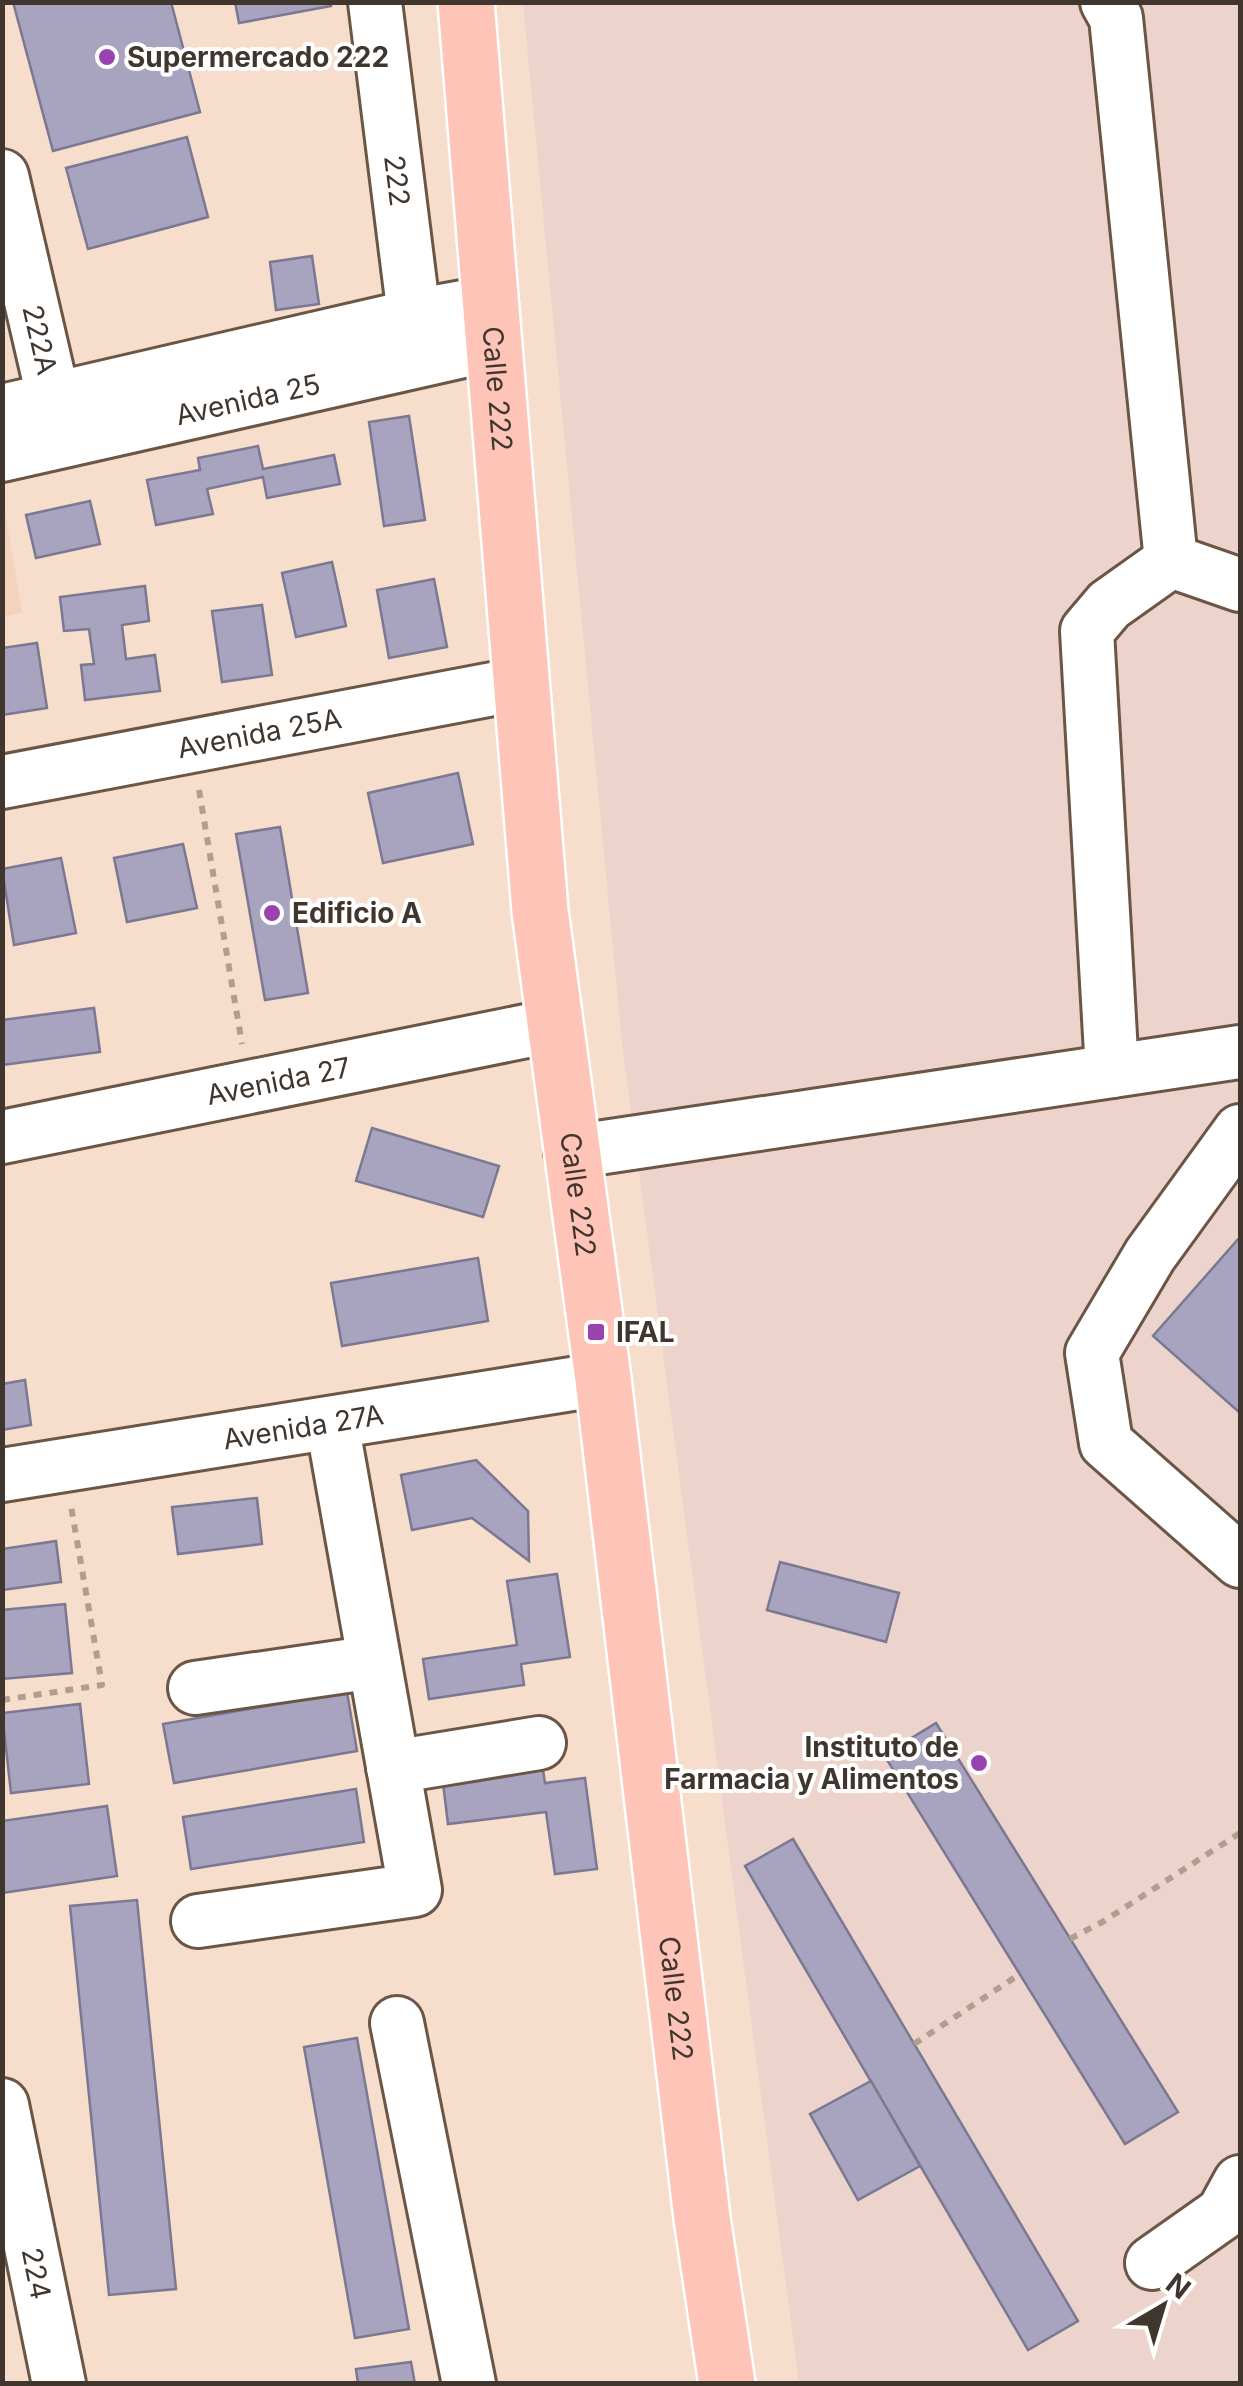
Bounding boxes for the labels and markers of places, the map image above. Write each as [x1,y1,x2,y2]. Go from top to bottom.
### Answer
place label: Supermercado 222 [127,40,389,74]
marker: Supermercado 222 [96,46,118,68]
place label: Edificio A [292,896,422,930]
marker: Edificio A [261,902,283,924]
place label: IFAL [616,1315,675,1349]
marker: IFAL [585,1321,607,1343]
place label: Instituto de Farmacia y Alimentos [664,1730,959,1796]
marker: Instituto de Farmacia y Alimentos [968,1752,990,1774]

